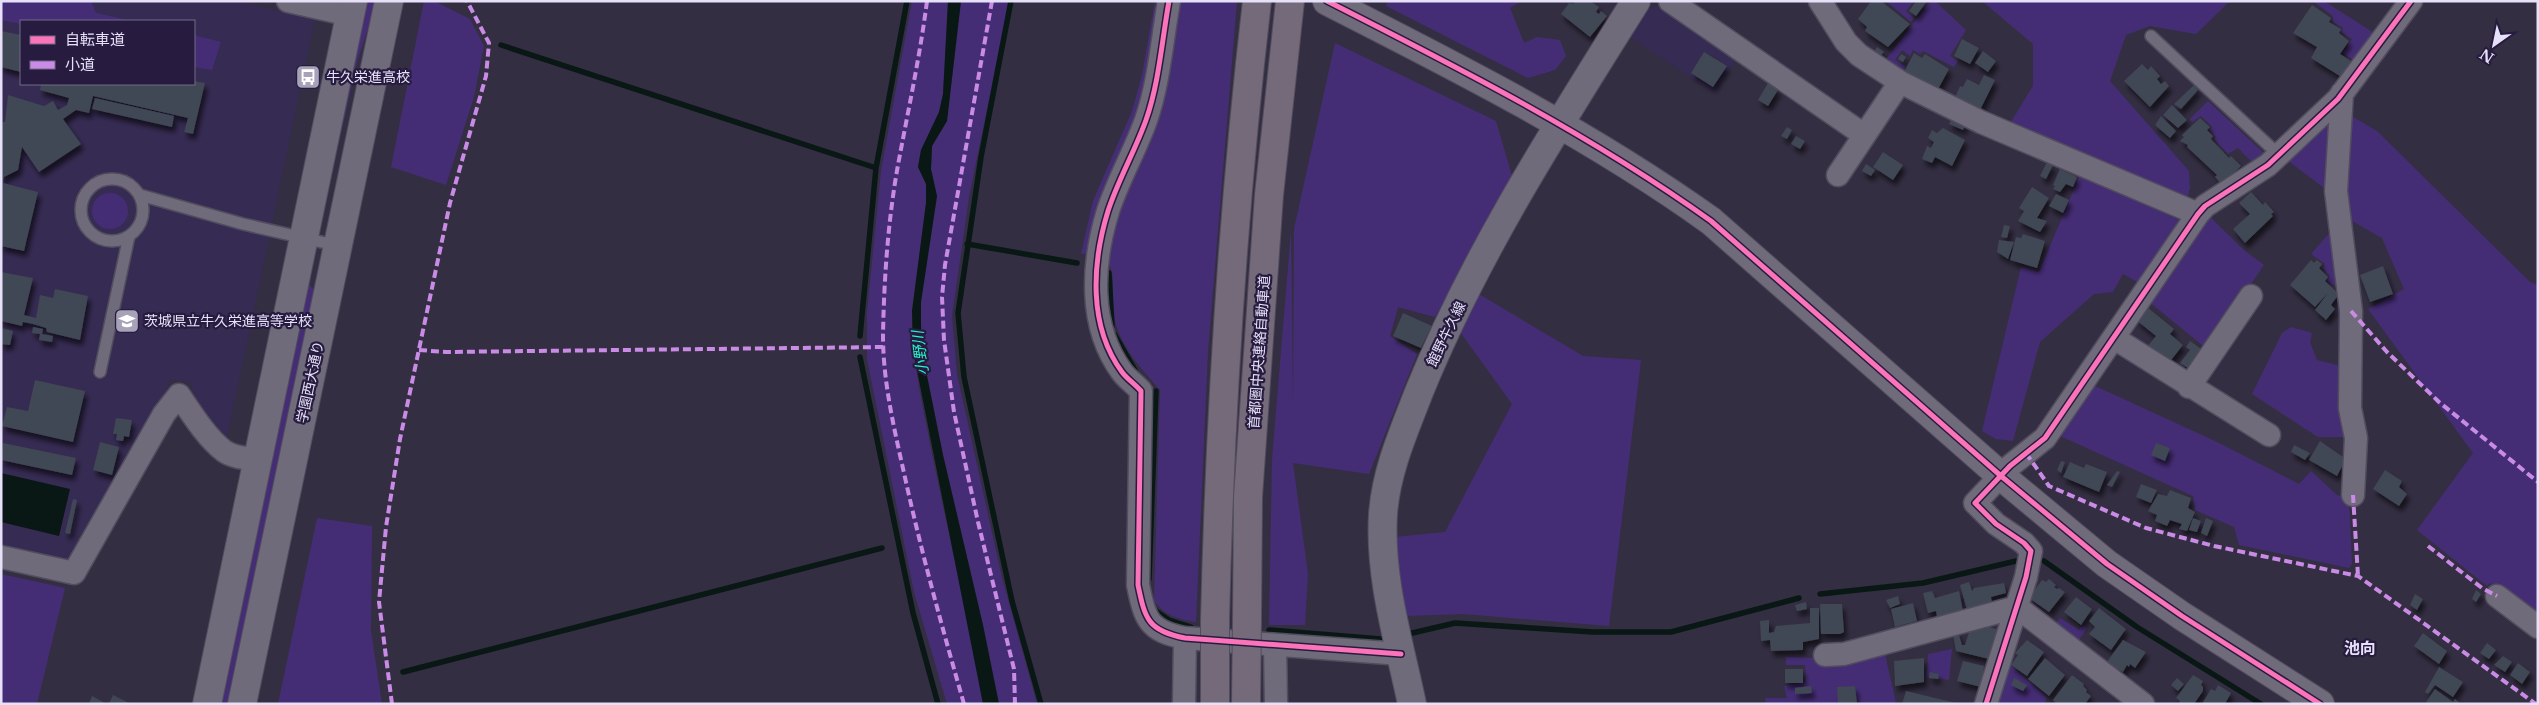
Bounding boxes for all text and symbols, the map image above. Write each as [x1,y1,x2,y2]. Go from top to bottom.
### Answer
legend [20,20,195,85]
north arrow [2469,20,2519,70]
text: 自転車道 [65,30,125,49]
text: N [2476,45,2497,67]
text: 小道 [65,55,95,74]
bus stop icon: 牛久栄進高校 [295,64,321,90]
place label: 牛久栄進高校 [326,68,410,86]
street label: 首都圏中央連絡自動車道 [1245,275,1273,429]
street label: 館野牛久線 [1423,299,1469,369]
school or university icon: 茨城県立牛久栄進高等学校 [114,308,140,334]
place label: 茨城県立牛久栄進高等学校 [144,312,312,330]
water label: 小野川 [908,328,932,376]
street label: 学園西大通り [292,339,328,425]
district label: 池向 [2344,638,2376,658]

